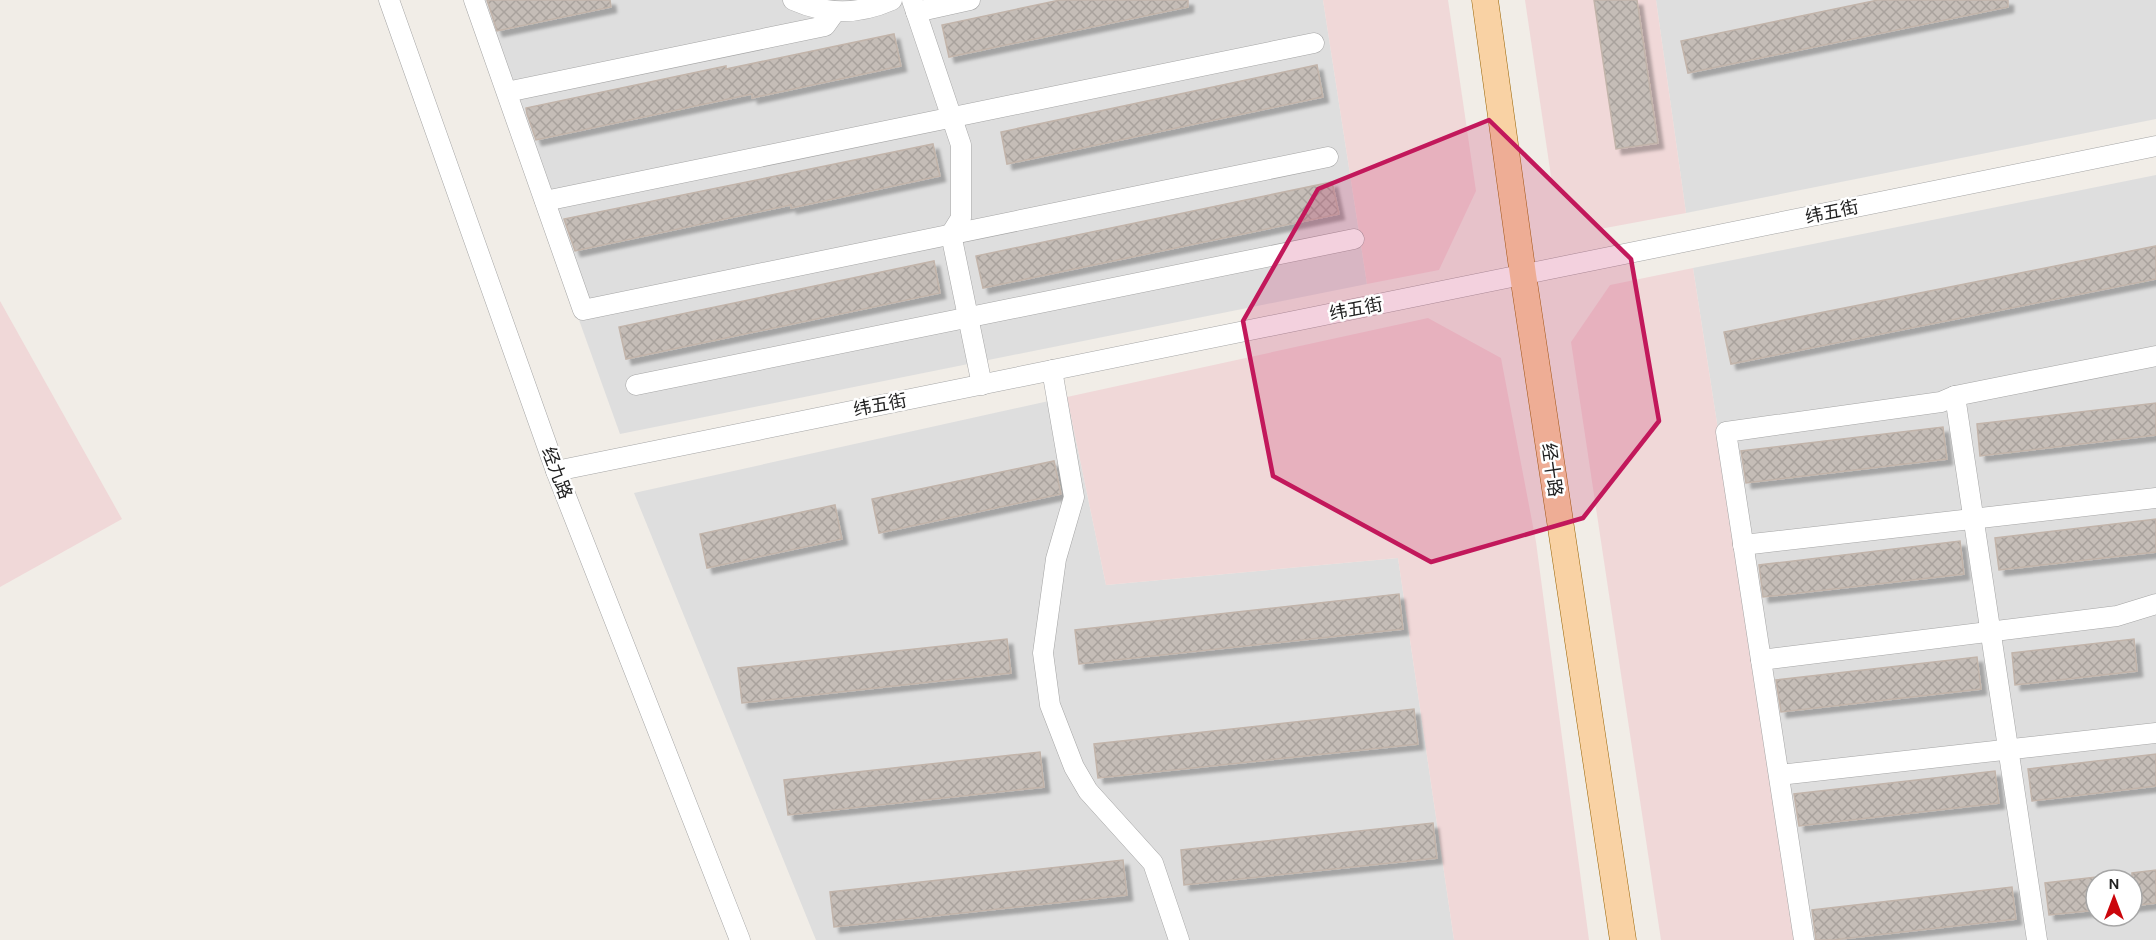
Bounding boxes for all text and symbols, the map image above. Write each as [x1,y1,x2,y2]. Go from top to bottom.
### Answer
street label: 纬五街 [1803,196,1861,228]
street label: 纬五街 [1327,293,1385,325]
street label: 纬五街 [851,389,909,421]
street label: 经十路 [1537,442,1567,498]
street label: 经九路 [537,444,577,502]
north arrow [2084,868,2144,928]
text: N [2108,874,2120,893]

